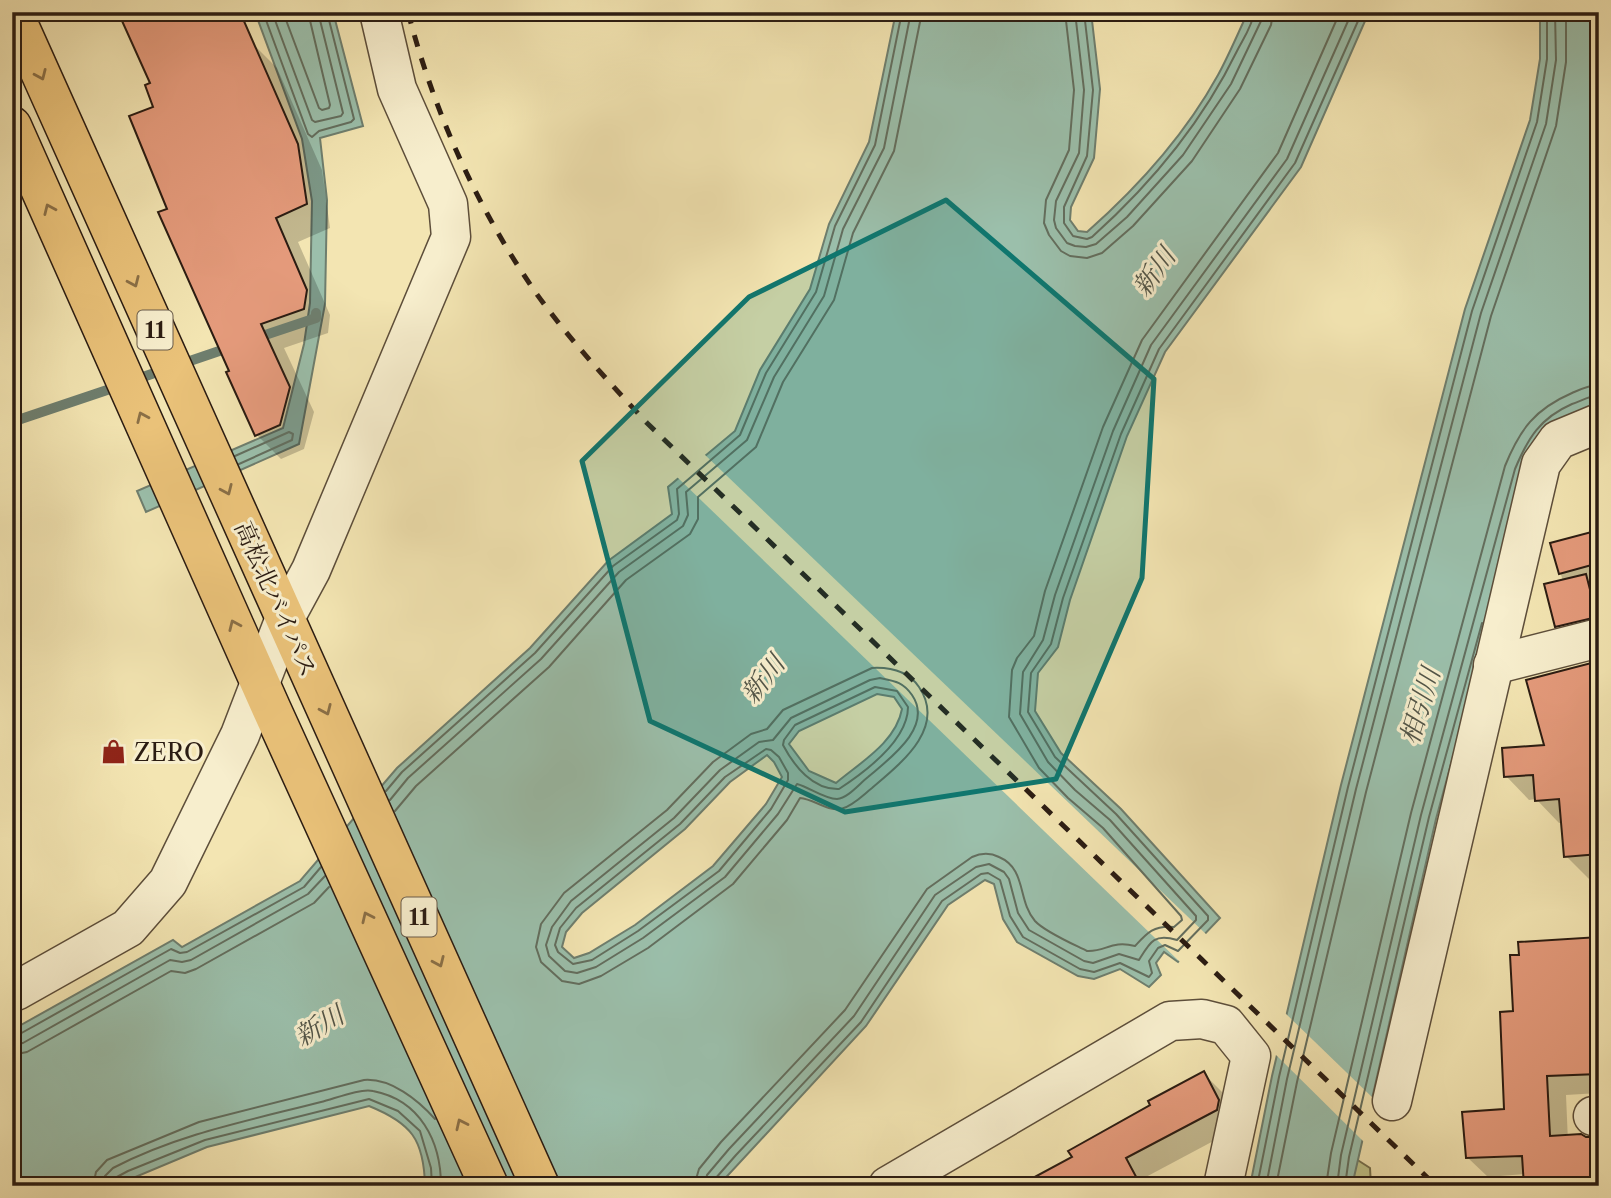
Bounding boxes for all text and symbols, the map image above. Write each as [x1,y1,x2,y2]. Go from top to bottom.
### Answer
one-way arrow [33,67,47,80]
one-way arrow [43,204,57,216]
water label: 新川 [1126,239,1184,302]
one-way arrow [126,275,140,287]
road number: 11 [138,310,172,350]
one-way arrow [136,412,150,424]
one-way arrow [219,482,233,495]
street label: 高松北バイパス [229,517,323,681]
one-way arrow [228,620,242,632]
water label: 新川 [734,646,793,709]
water label: 相引川 [1393,661,1448,748]
one-way arrow [318,702,332,715]
shop icon: ZERO [100,738,128,766]
place label: ZERO [134,738,204,767]
road number: 11 [402,898,436,936]
one-way arrow [361,912,375,924]
one-way arrow [431,954,445,967]
water label: 新川 [288,997,352,1053]
one-way arrow [455,1119,469,1131]

